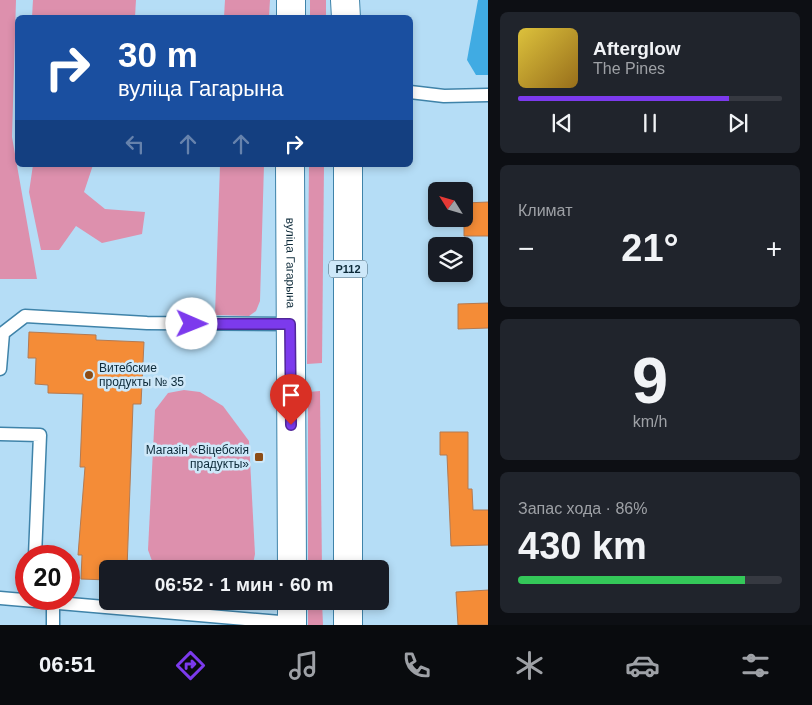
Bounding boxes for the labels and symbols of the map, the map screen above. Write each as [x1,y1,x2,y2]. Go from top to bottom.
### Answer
north arrow [428,182,472,228]
street label: вуліца Гагарына [283,218,298,309]
road number: Р112 [329,260,367,278]
position arrow [165,297,217,349]
place label: Витебские продукты № 35 [99,361,184,389]
marker: Витебские продукты № 35 [83,369,95,381]
pin [270,374,312,425]
place label: Магазін «Віцебскія прадукты» [146,443,249,471]
marker: Магазін «Віцебскія прадукты» [253,451,265,463]
speed limit sign: 20 [15,545,80,610]

